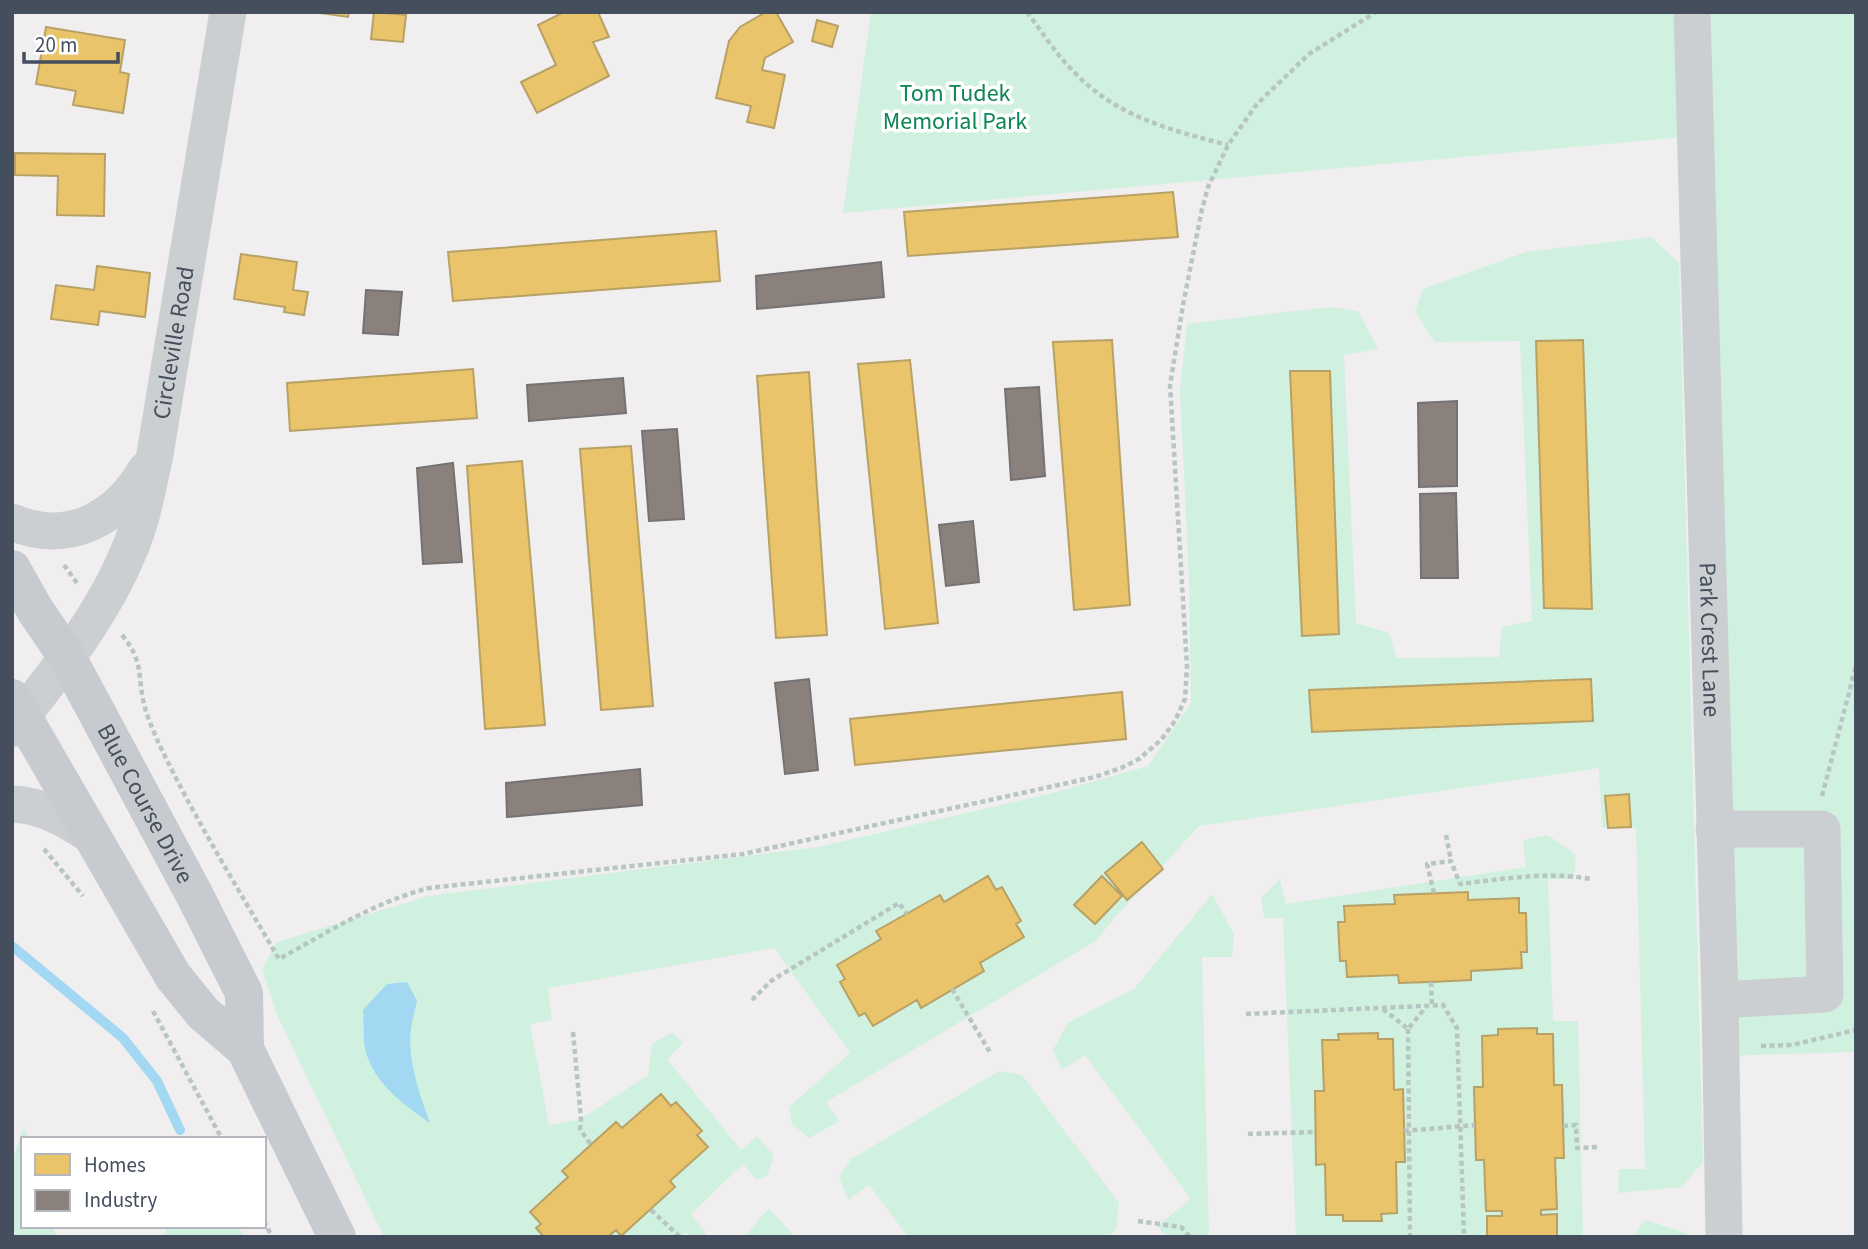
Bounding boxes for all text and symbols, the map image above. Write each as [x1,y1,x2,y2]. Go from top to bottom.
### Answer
scale bar [24,21,119,65]
text: 20 m [35,30,77,60]
park label: Tom Tudek Memorial Park [883,76,1027,139]
street label: Circleville Road [144,264,204,422]
street label: Park Crest Lane [1690,562,1729,718]
street label: Blue Course Drive [88,717,202,890]
legend [21,1137,266,1228]
text: Homes [84,1150,146,1180]
text: Industry [84,1185,157,1215]

